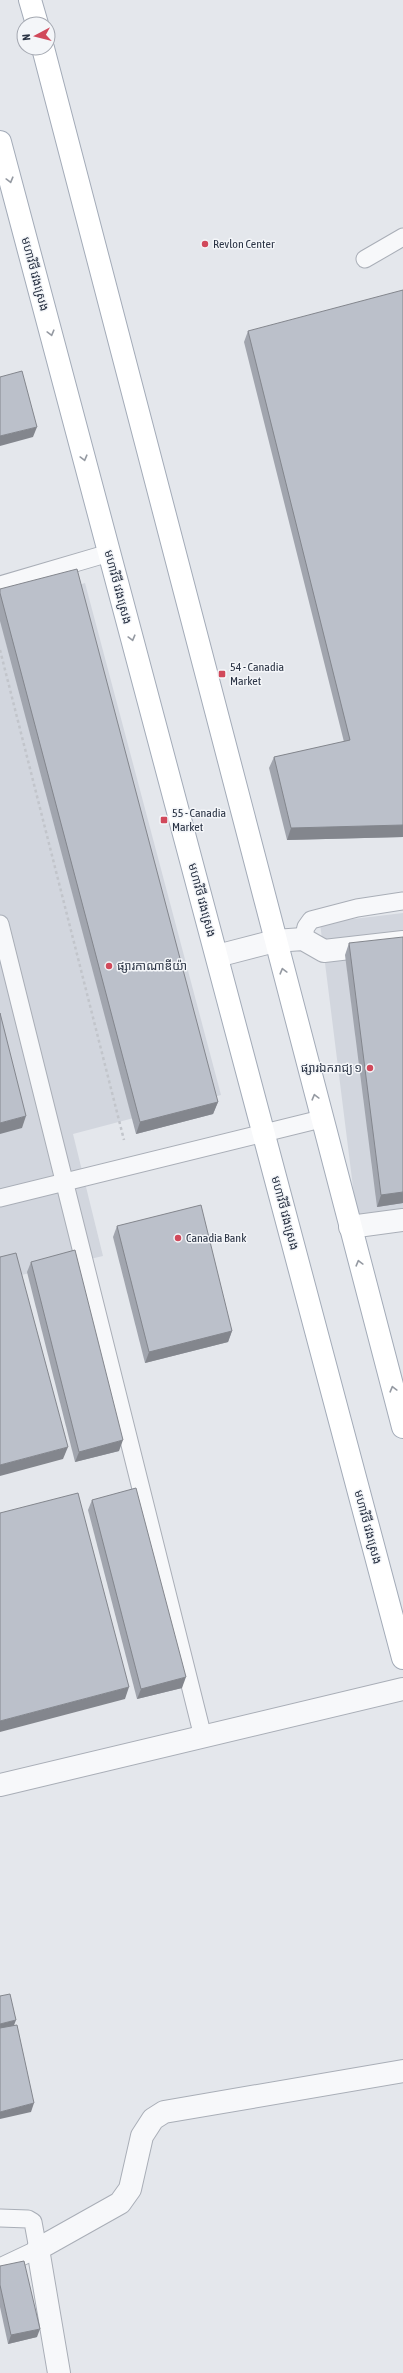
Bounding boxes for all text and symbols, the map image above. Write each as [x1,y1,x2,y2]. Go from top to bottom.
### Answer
north arrow [16,16,56,56]
text: N [20,33,32,41]
one-way arrow [5,176,14,183]
street label: មហាវិថី វេងស្រេង [18,235,52,313]
place label: Revlon Center [213,237,275,251]
marker: Revlon Center [200,239,210,249]
one-way arrow [46,329,54,336]
one-way arrow [79,454,88,461]
street label: មហាវិថី វេងស្រេង [101,548,135,626]
one-way arrow [127,634,136,641]
place label: 54 - Canadia Market [230,660,284,688]
marker: 54 - Canadia Market [217,669,227,679]
place label: 55 - Canadia Market [172,806,226,834]
marker: 55 - Canadia Market [159,815,169,825]
street label: មហាវិថី វេងស្រេង [185,861,219,939]
place label: ផ្សារកាណាឌីយ៉ា [117,959,187,973]
marker: ផ្សារកាណាឌីយ៉ា [104,961,114,971]
one-way arrow [279,968,287,975]
place label: ផ្សារឯករាជ្យ ១ [301,1061,362,1075]
marker: ផ្សារឯករាជ្យ ១ [365,1063,375,1073]
one-way arrow [312,1094,320,1100]
street label: មហាវិថី វេងស្រេង [268,1174,302,1252]
place label: Canadia Bank [186,1231,247,1245]
marker: Canadia Bank [173,1233,183,1243]
one-way arrow [356,1260,364,1267]
one-way arrow [389,1386,398,1393]
street label: មហាវិថី វេងស្រេង [351,1488,385,1566]

